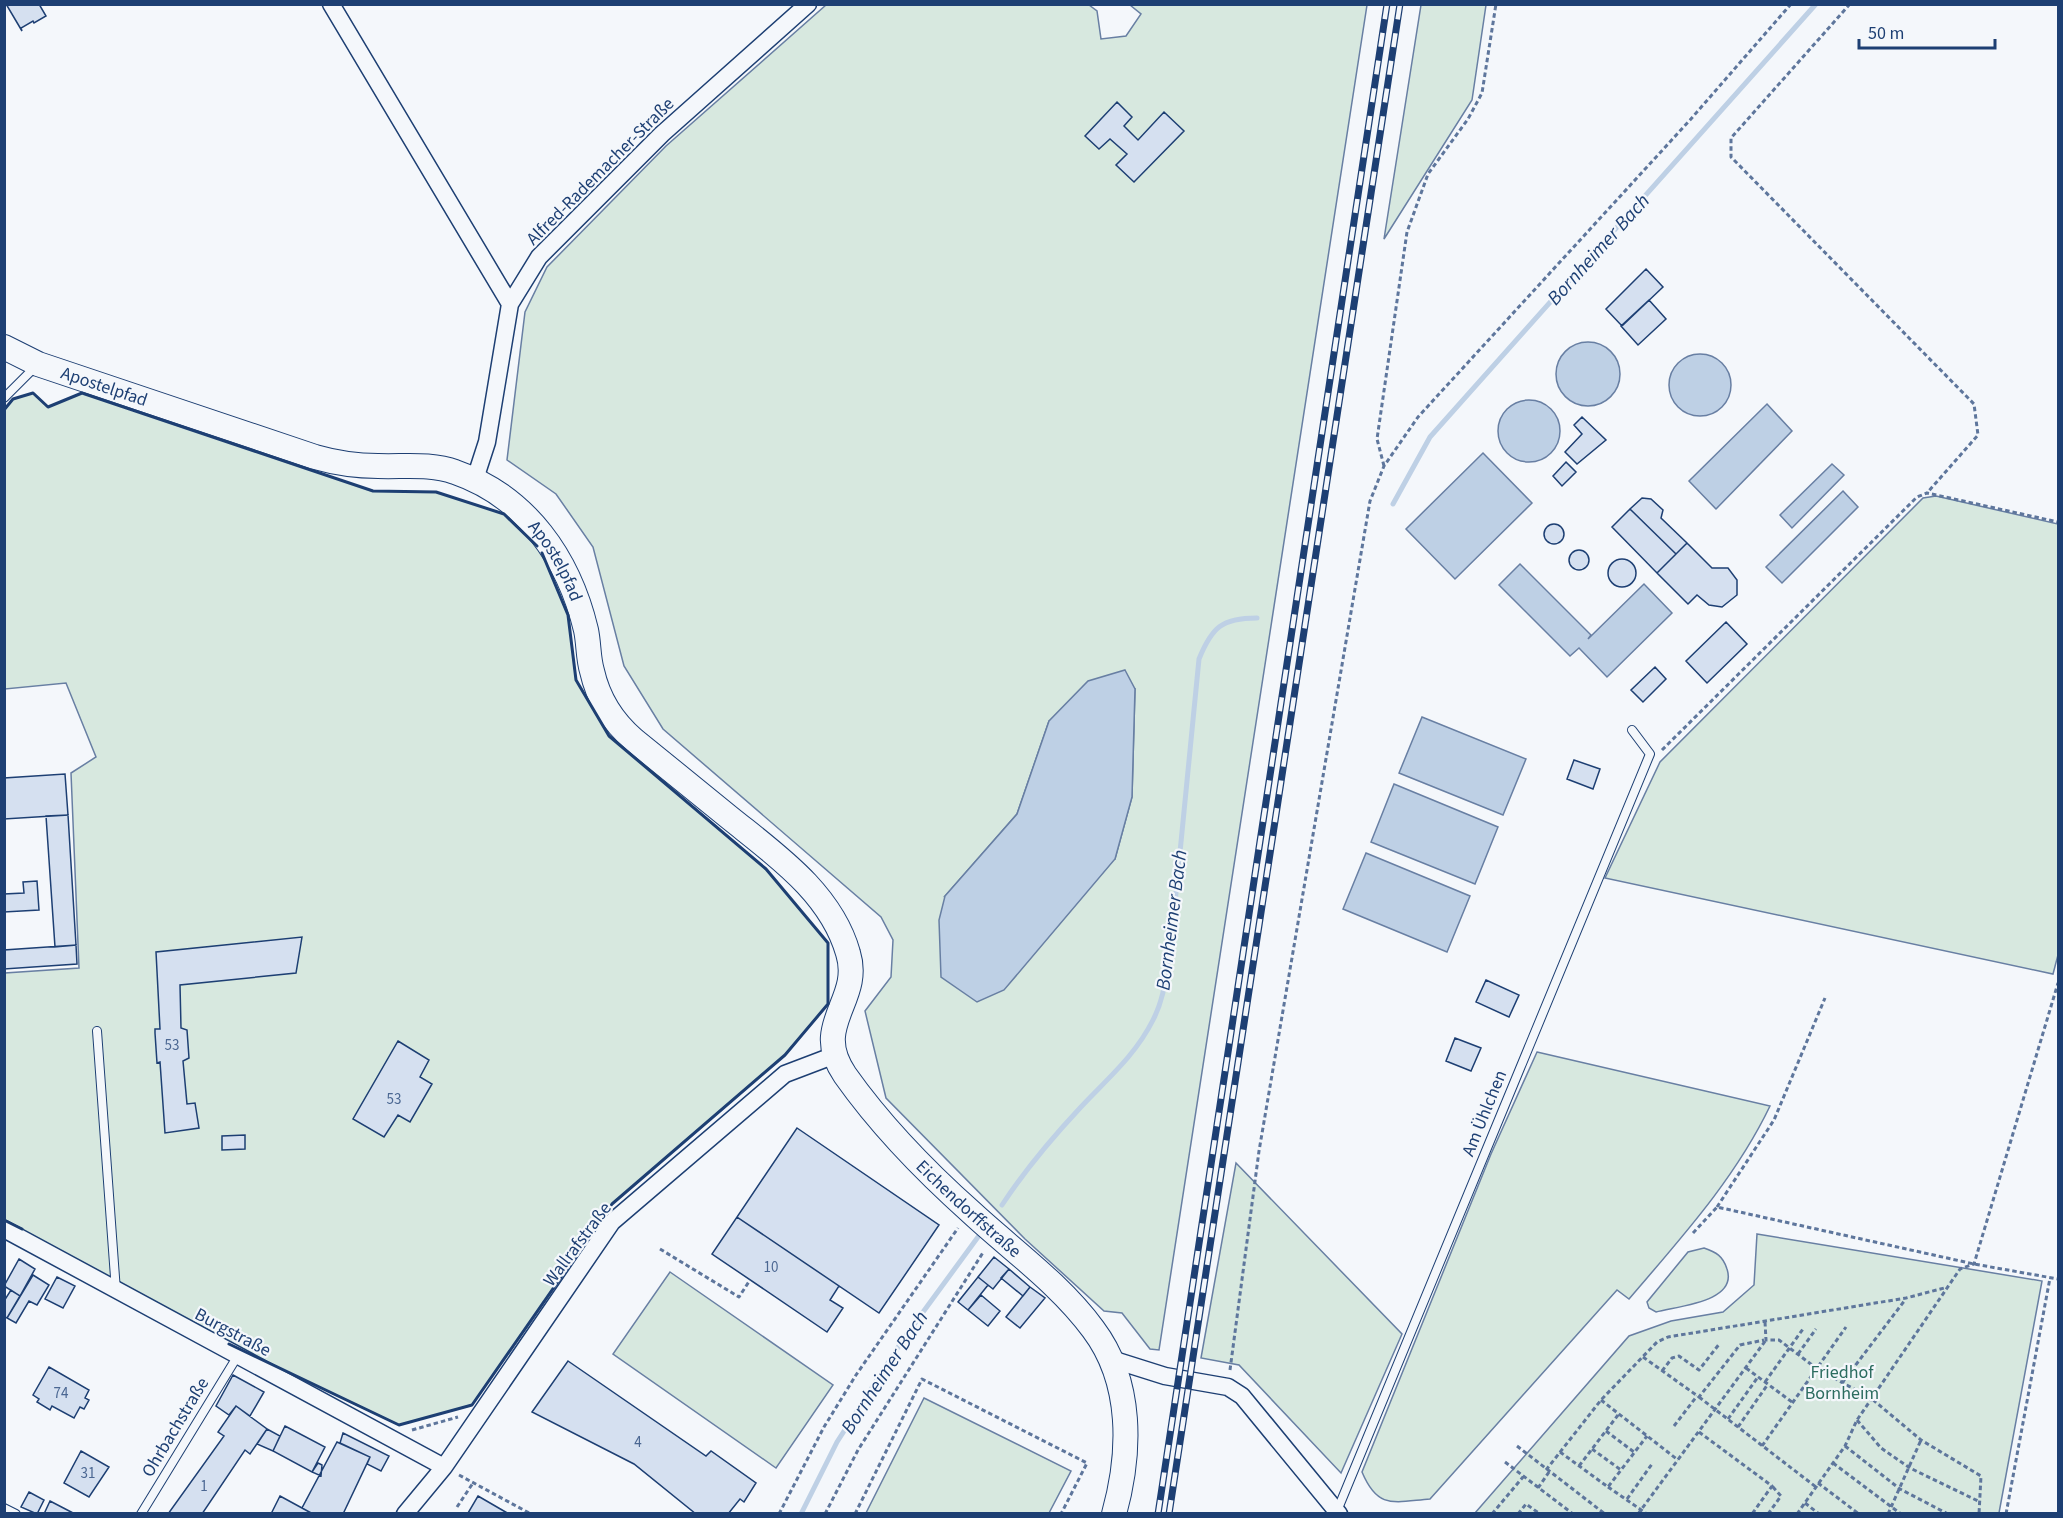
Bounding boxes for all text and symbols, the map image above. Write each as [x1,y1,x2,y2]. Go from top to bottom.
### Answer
scale bar [1859,12,1996,50]
text: 50 m [1868,21,1904,46]
street label: Alfred-Rademacher-Straße [521,92,680,251]
water label: Bornheimer Bach [1541,188,1656,312]
street label: Apostelpfad [58,361,151,413]
street label: Apostelpfad [522,515,588,605]
water label: Bornheimer Bach [1149,848,1195,992]
house number: 53 [165,1035,179,1056]
street label: Am Ühlchen [1456,1066,1513,1160]
house number: 53 [387,1089,401,1110]
street label: Eichendorffstraße [910,1155,1027,1264]
street label: Wallrafstraße [537,1197,617,1292]
house number: 10 [764,1257,778,1278]
street label: Burgstraße [190,1302,275,1363]
water label: Bornheimer Bach [835,1306,935,1439]
park label: Friedhof Bornheim [1805,1360,1879,1406]
street label: Ohrbachstraße [136,1373,215,1482]
house number: 74 [54,1383,69,1404]
house number: 4 [634,1432,642,1453]
house number: 31 [81,1463,95,1484]
house number: 1 [200,1476,208,1497]

